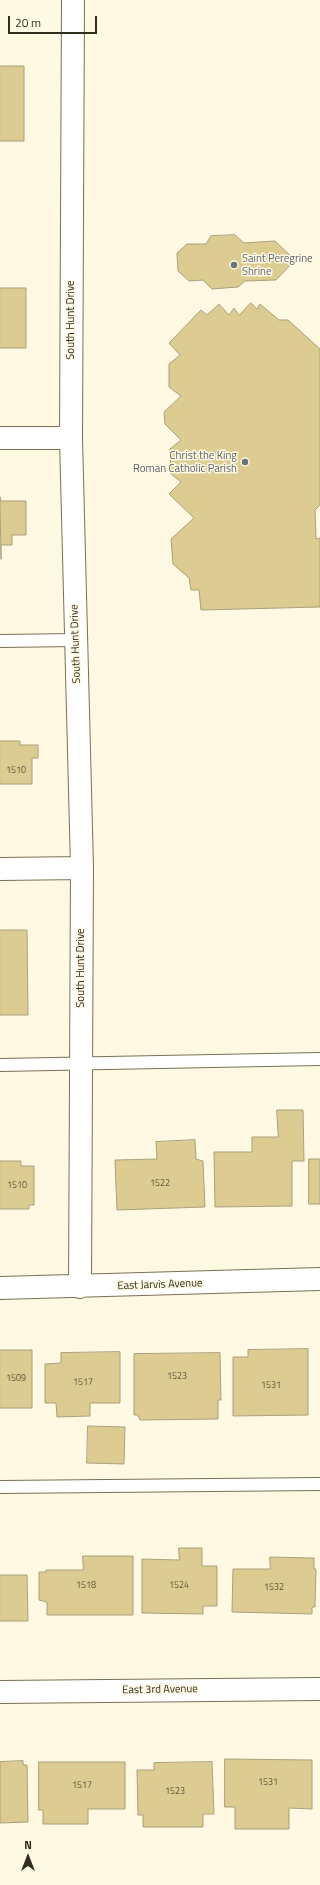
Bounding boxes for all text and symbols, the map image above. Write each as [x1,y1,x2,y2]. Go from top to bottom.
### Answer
scale bar [10,8,99,34]
text: 20 m [15,13,41,32]
place label: Saint Peregrine Shrine [242,252,313,278]
marker: Saint Peregrine Shrine [229,260,239,270]
street label: South Hunt Drive [64,280,78,360]
place label: Christ the King Roman Catholic Parish [133,449,237,475]
marker: Christ the King Roman Catholic Parish [240,457,250,467]
street label: South Hunt Drive [68,604,84,684]
house number: 1510 [6,766,26,776]
street label: South Hunt Drive [74,928,88,1008]
house number: 1522 [150,1179,170,1189]
house number: 1510 [7,1181,27,1191]
street label: East Jarvis Avenue [117,1277,203,1293]
house number: 1523 [167,1372,187,1382]
house number: 1509 [6,1374,26,1384]
house number: 1517 [73,1378,93,1388]
house number: 1531 [261,1381,281,1391]
house number: 1518 [76,1581,96,1591]
house number: 1524 [169,1581,189,1591]
house number: 1532 [264,1583,284,1593]
street label: East 3rd Avenue [122,1683,198,1697]
house number: 1531 [258,1778,278,1788]
house number: 1517 [72,1781,92,1791]
house number: 1523 [165,1787,185,1797]
north arrow [8,1837,48,1877]
text: N [24,1837,32,1853]

